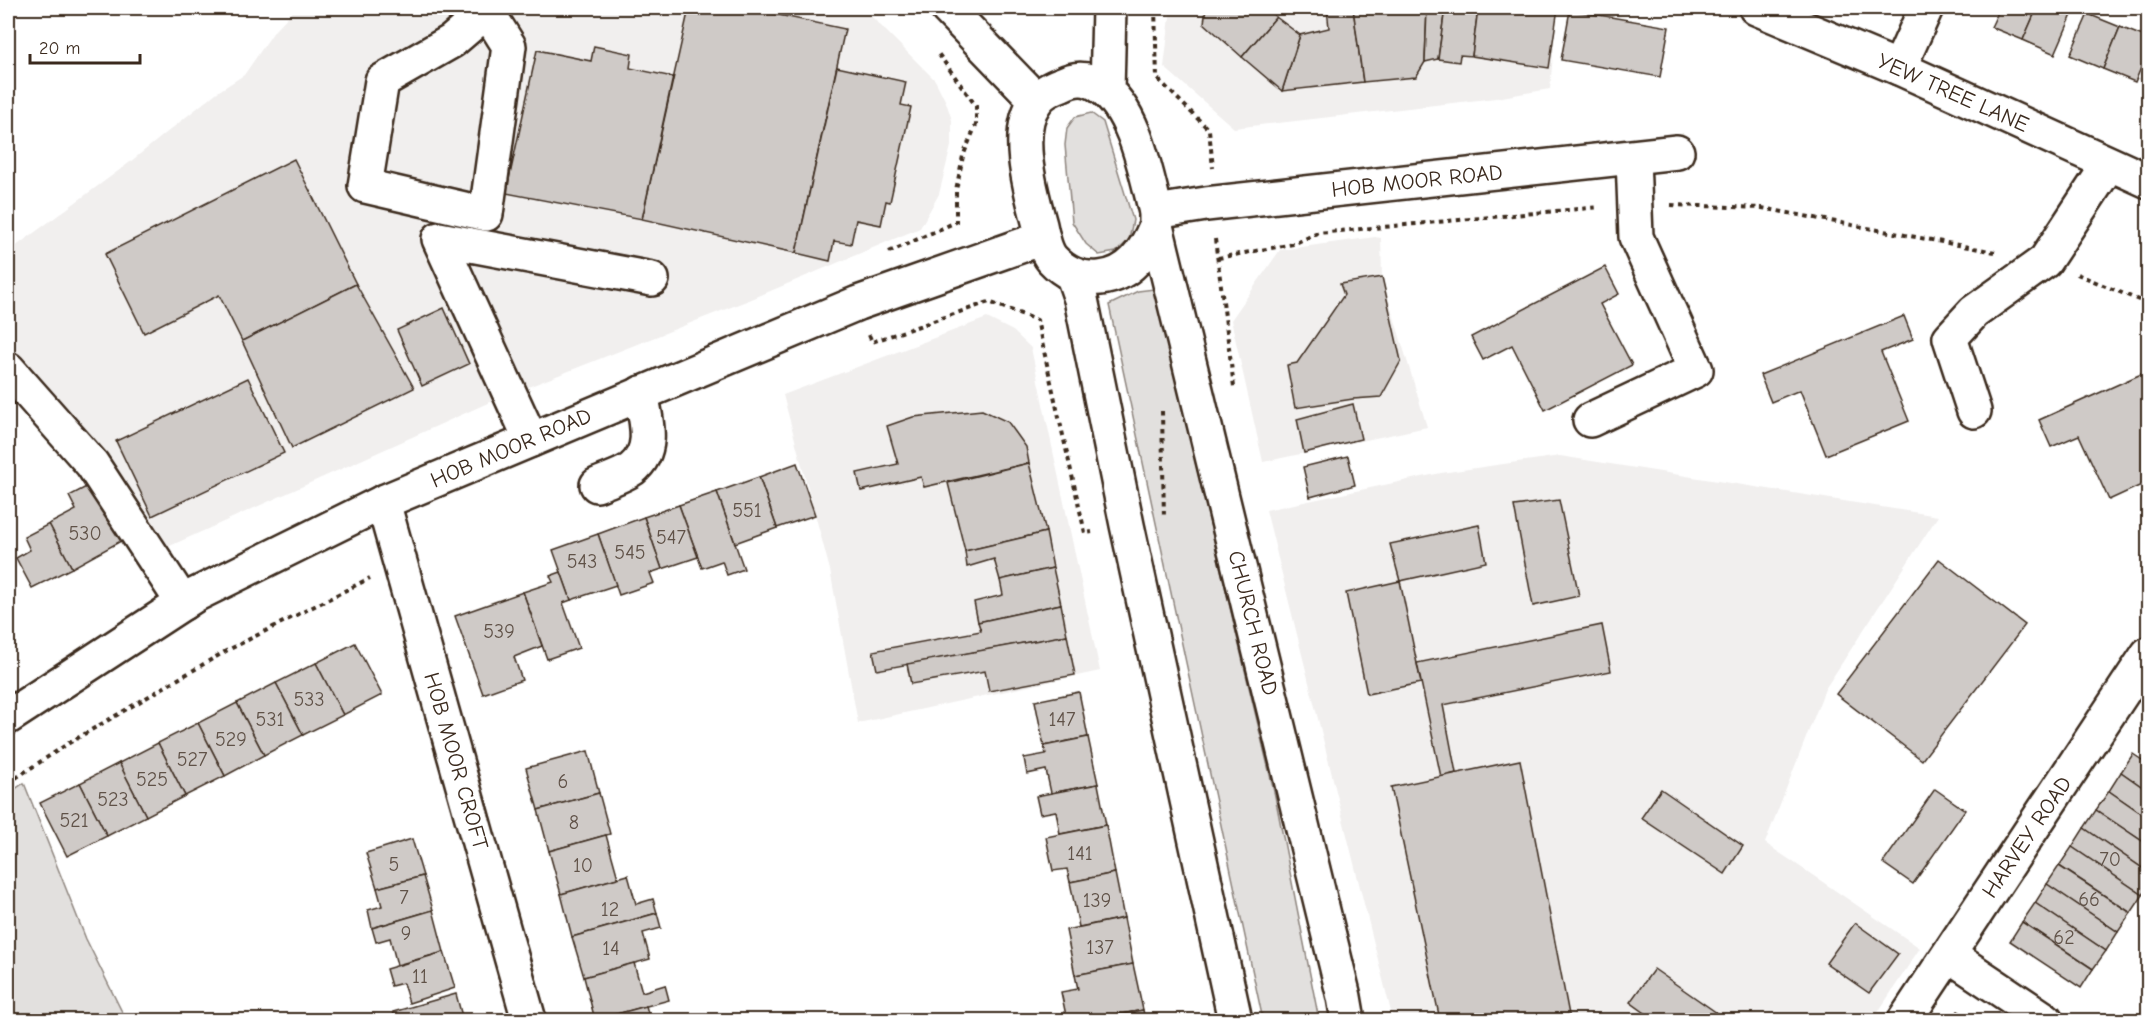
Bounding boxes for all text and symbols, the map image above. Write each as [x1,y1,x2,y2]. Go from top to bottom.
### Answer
scale bar [30,27,140,65]
text: 20 m [39,38,80,59]
street label: YEW TREE LANE [1873,48,2033,138]
street label: HOB MOOR ROAD [1330,159,1504,203]
street label: HOB MOOR ROAD [427,402,595,494]
house number: 551 [732,499,762,522]
house number: 530 [68,522,102,545]
house number: 547 [656,526,687,549]
house number: 545 [614,541,646,564]
street label: CHURCH ROAD [1222,548,1284,698]
house number: 543 [567,550,597,573]
house number: 539 [483,620,515,643]
street label: HOB MOOR CROFT [418,669,494,853]
house number: 533 [293,688,325,711]
house number: 531 [256,708,284,731]
house number: 147 [1048,708,1076,731]
house number: 529 [215,728,247,751]
house number: 527 [177,748,208,771]
house number: 525 [136,768,168,791]
house number: 6 [558,770,568,793]
street label: HARVEY ROAD [1977,771,2077,903]
house number: 523 [97,788,129,811]
house number: 521 [59,809,89,832]
house number: 8 [569,811,579,834]
house number: 141 [1067,842,1093,865]
house number: 70 [2099,848,2121,871]
house number: 5 [389,853,399,876]
house number: 10 [573,854,593,877]
house number: 7 [399,886,409,909]
house number: 66 [2078,888,2100,911]
house number: 139 [1083,889,1111,912]
house number: 12 [601,898,619,921]
house number: 9 [401,922,411,945]
house number: 62 [2053,926,2075,949]
house number: 137 [1086,936,1114,959]
house number: 14 [602,937,620,960]
house number: 11 [412,965,428,988]

